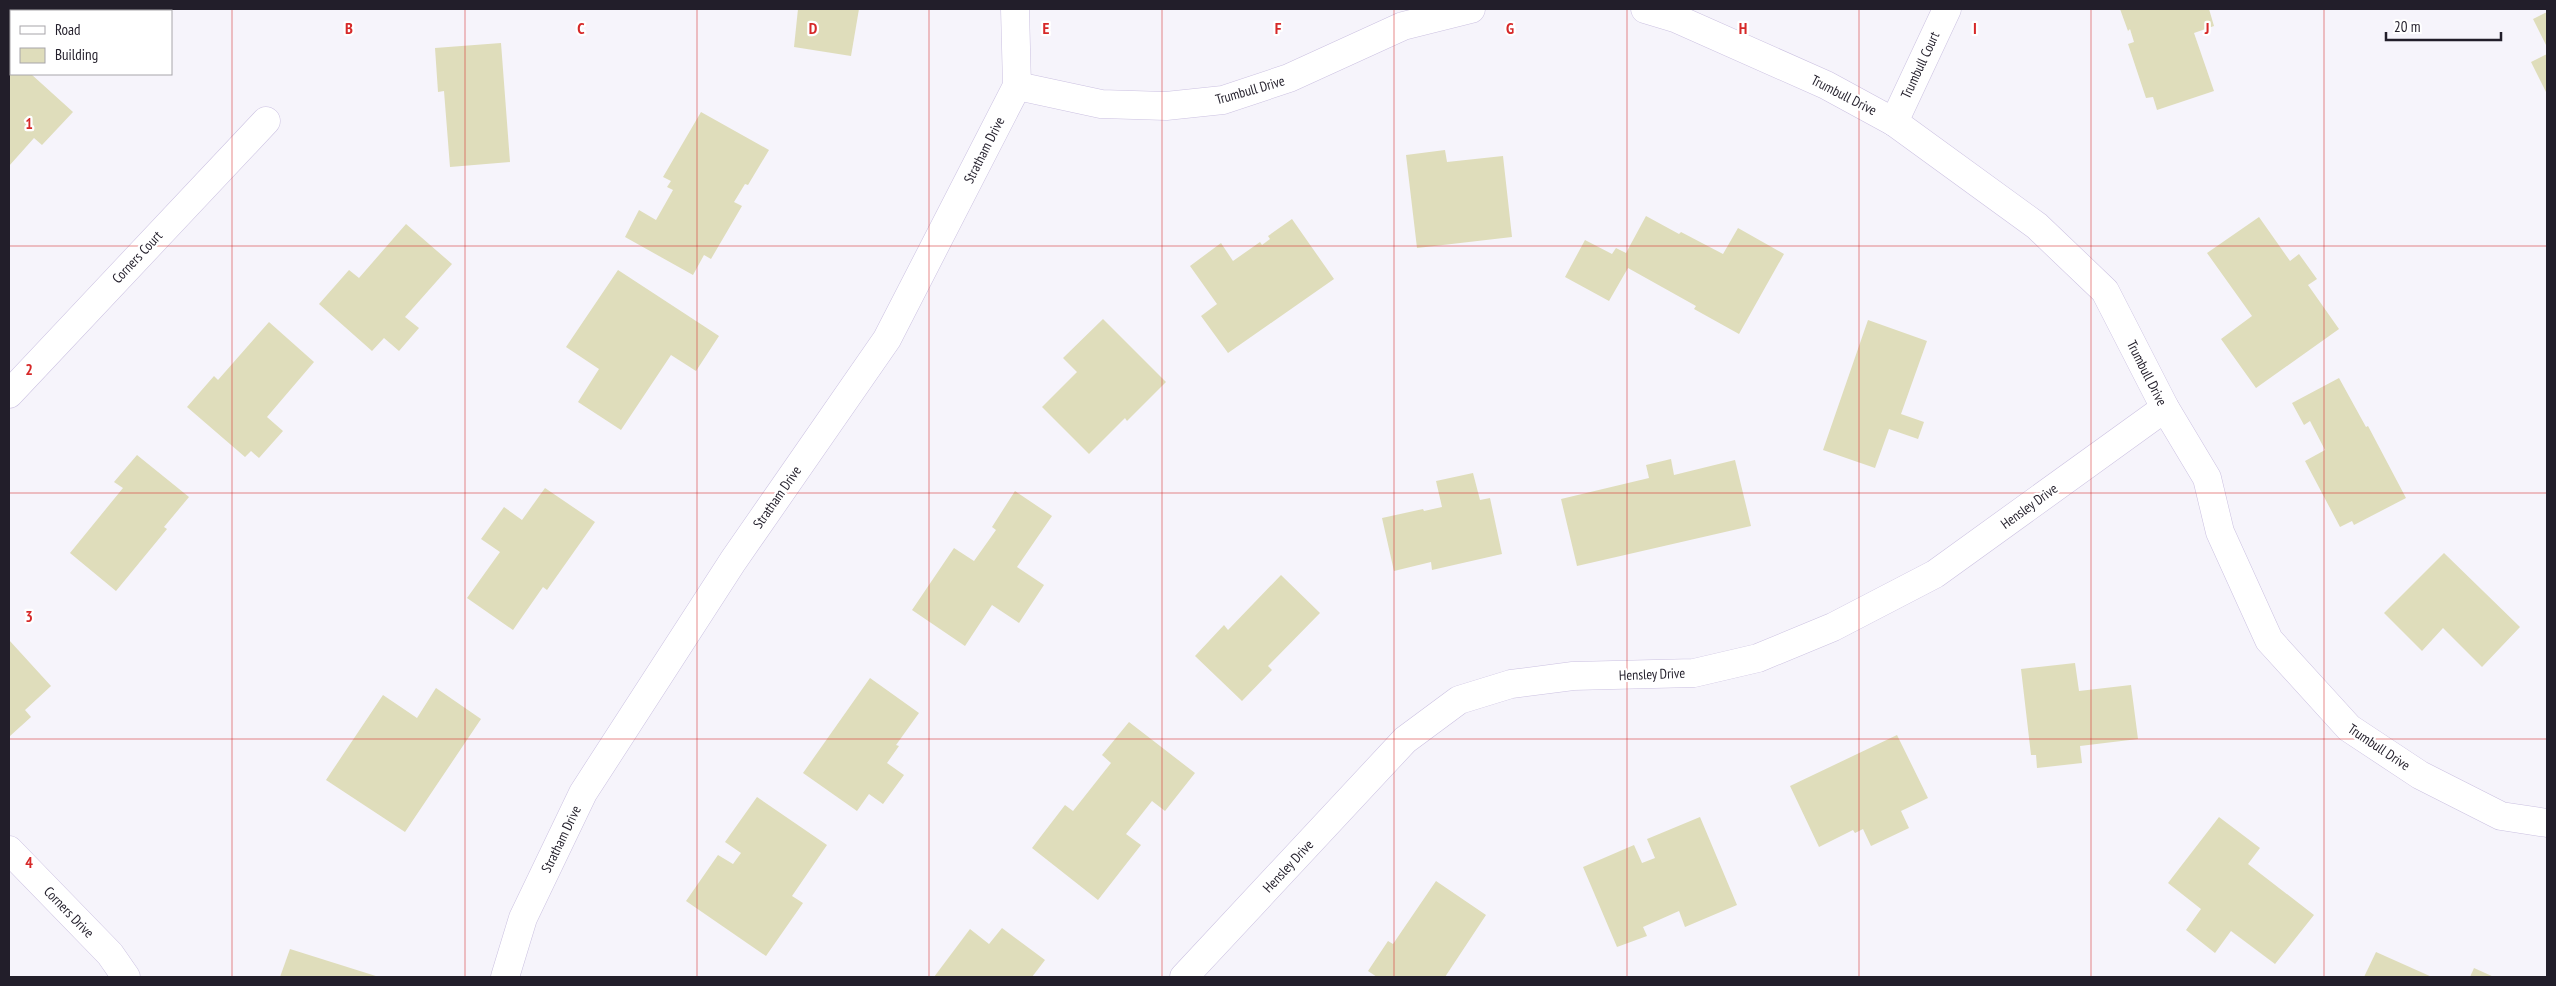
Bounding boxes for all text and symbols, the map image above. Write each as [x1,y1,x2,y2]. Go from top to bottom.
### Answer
legend [10,10,172,75]
scale bar [2386,10,2501,42]
text: 20 m [2394,17,2420,36]
text: B [345,18,353,38]
text: C [577,18,585,38]
text: D [809,18,818,38]
text: E [1043,18,1050,38]
text: F [1275,18,1282,38]
text: G [1506,18,1514,38]
text: H [1739,18,1747,38]
text: I [1973,18,1977,38]
text: J [2204,18,2209,38]
text: Road [55,20,81,39]
street label: Trumbull Court [1897,28,1943,101]
text: Building [55,45,98,64]
street label: Trumbull Drive [1213,71,1287,108]
street label: Trumbull Drive [1808,71,1880,119]
text: 1 [25,113,33,133]
street label: Stratham Drive [960,113,1009,186]
street label: Corners Court [108,227,166,287]
street label: Trumbull Drive [2123,337,2171,409]
text: 2 [25,359,33,379]
street label: Stratham Drive [749,462,805,532]
street label: Hensley Drive [1997,479,2061,533]
text: 3 [25,606,33,626]
street label: Hensley Drive [1619,664,1686,684]
street label: Trumbull Drive [2344,720,2414,774]
street label: Stratham Drive [537,802,585,875]
street label: Hensley Drive [1259,835,1317,896]
text: 4 [25,852,33,872]
street label: Corners Drive [40,882,98,942]

